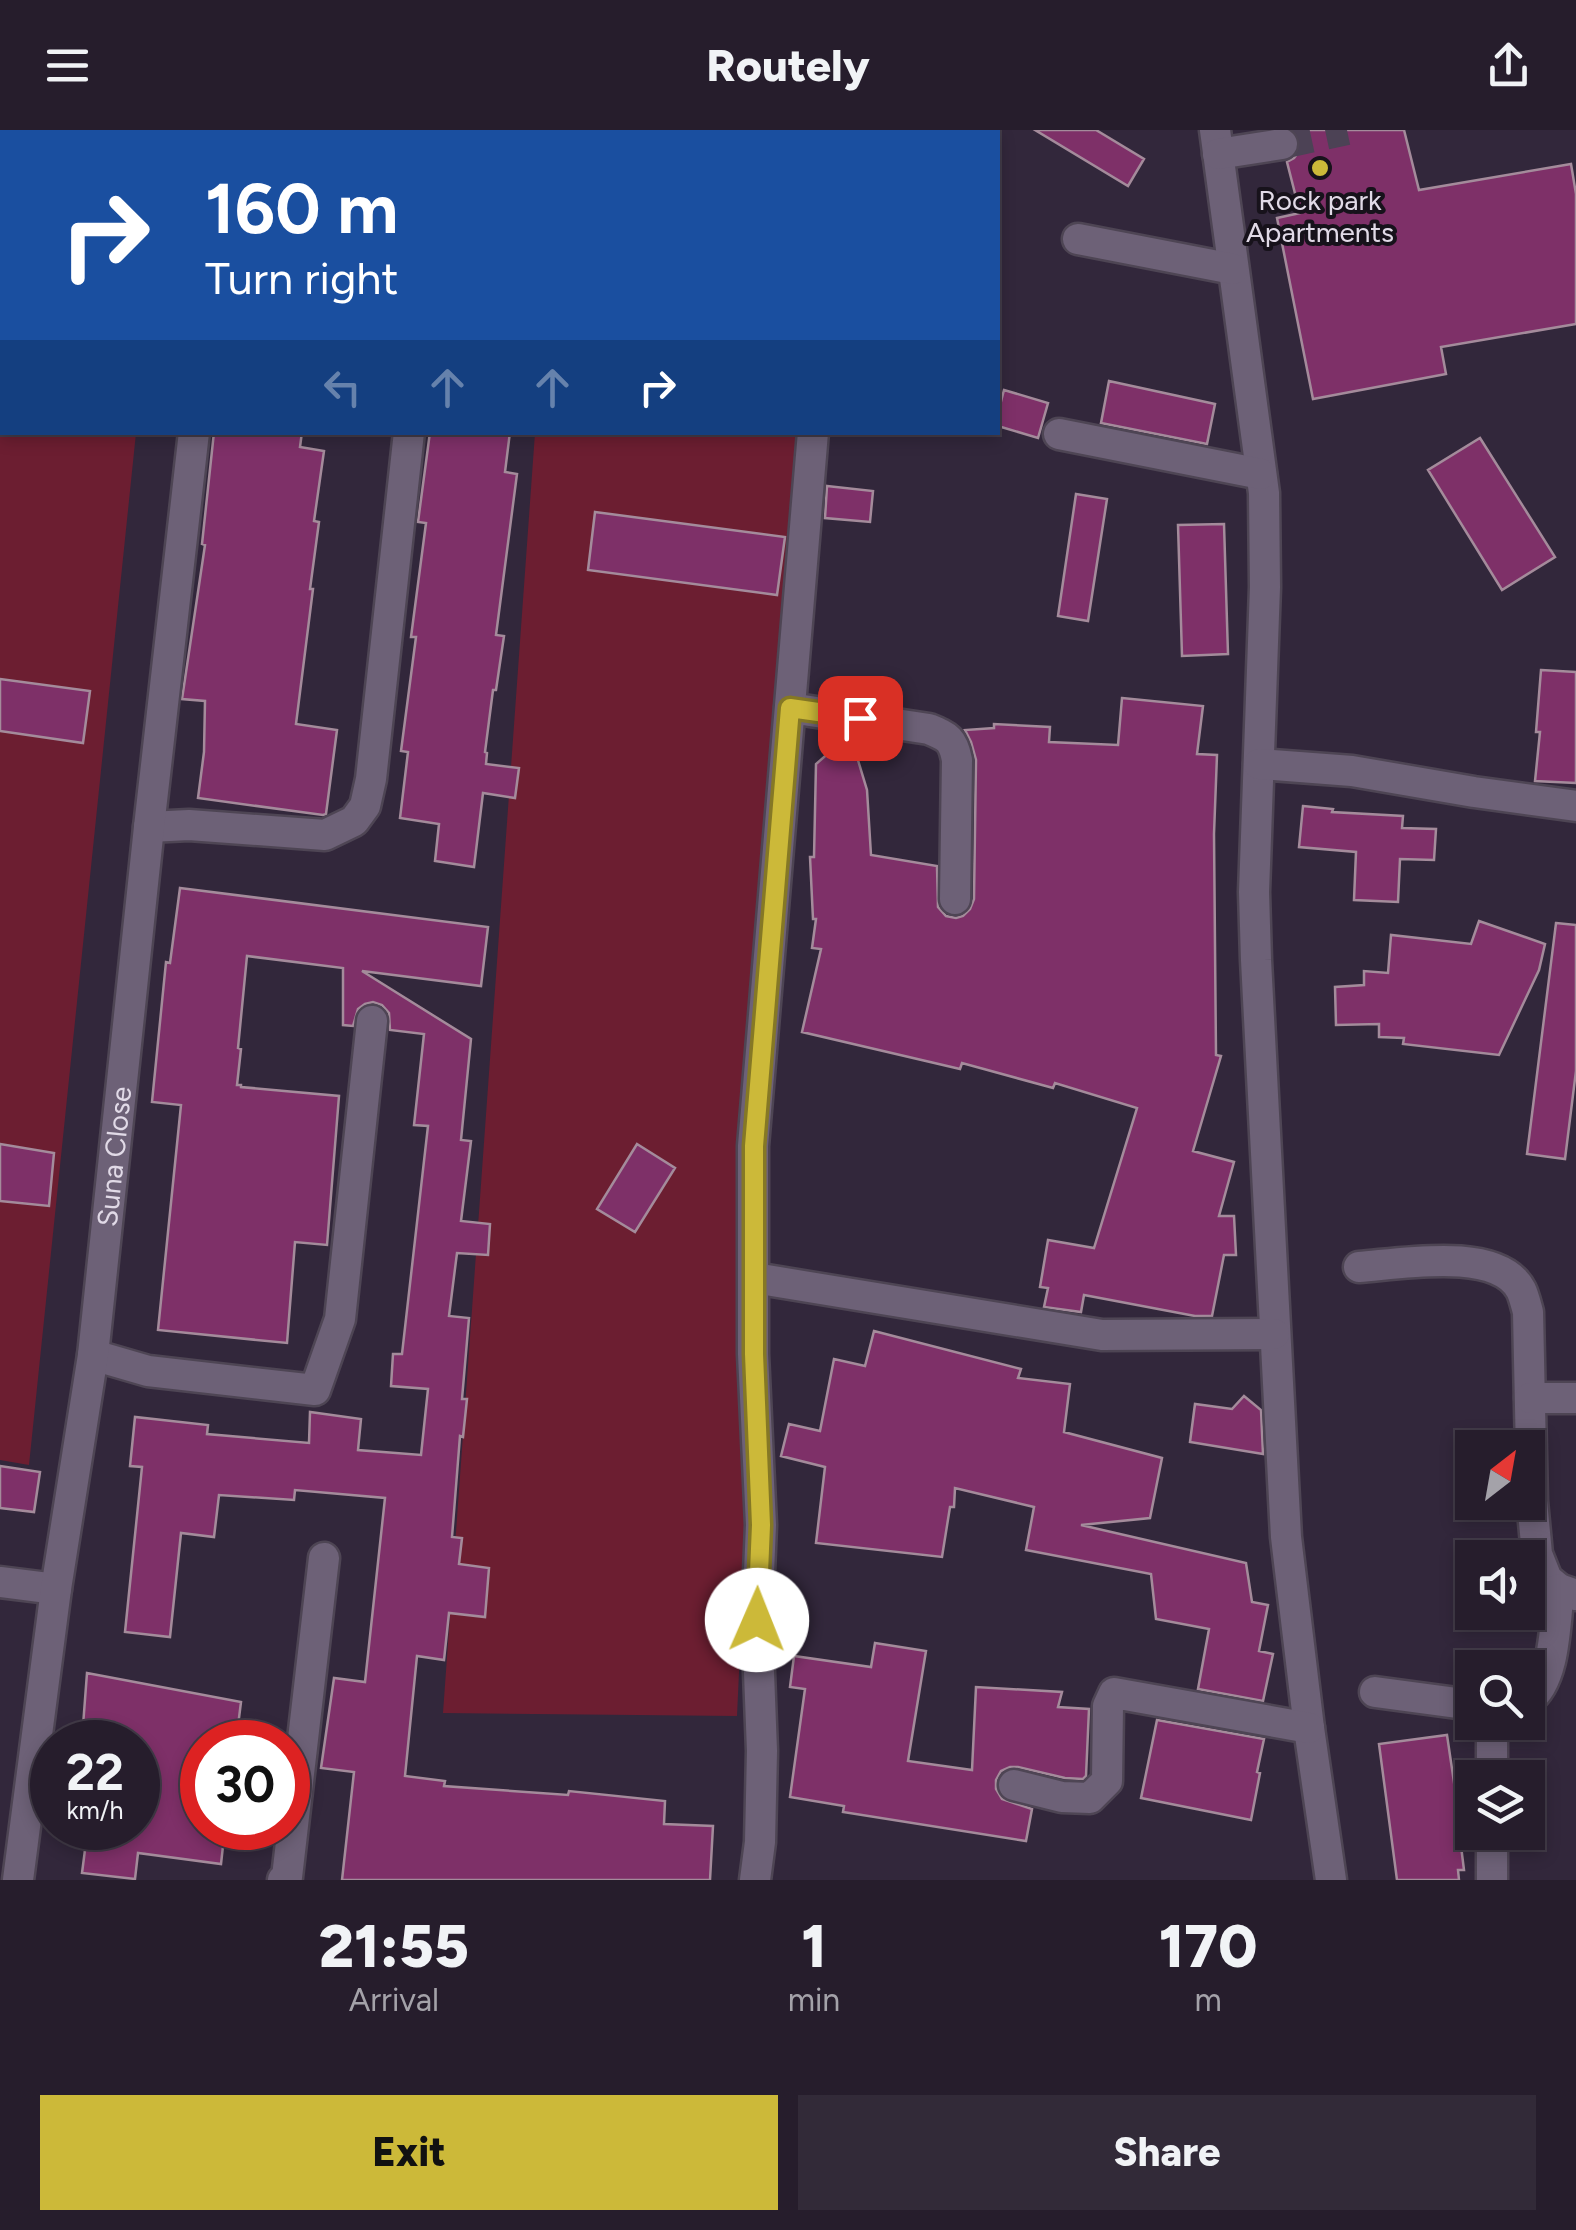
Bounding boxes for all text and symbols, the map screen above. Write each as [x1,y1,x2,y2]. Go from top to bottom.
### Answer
icon: menu [40,38,95,93]
text: Routely [706,38,870,92]
icon: share [1481,38,1536,93]
marker: Rock park Apartments [1309,157,1331,179]
text: 160 m [205,166,398,251]
icon: right [40,170,170,300]
place label: Rock park Apartments [1246,183,1394,249]
text: Turn right [205,251,398,305]
icon: left [315,360,370,415]
icon: ahead [420,360,475,415]
icon: ahead [525,360,580,415]
icon: right [630,360,685,415]
pin [818,676,903,761]
icon: arrive [833,691,888,746]
street label: Suna Close [90,1085,138,1228]
north arrow [1455,1430,1545,1520]
map controls [1455,1430,1545,1850]
button: sound [1455,1540,1545,1630]
position arrow [705,1568,809,1672]
button: search [1455,1650,1545,1740]
speed limit sign: 30 [180,1720,310,1850]
text: 22 [66,1742,124,1803]
button: layers [1455,1760,1545,1850]
text: km/h [66,1795,124,1825]
text: 21:55 [319,1910,469,1982]
text: 1 [801,1910,827,1982]
text: 170 [1159,1910,1257,1982]
text: Arrival [349,1981,439,2019]
text: min [788,1981,840,2019]
text: m [1194,1981,1222,2019]
button: Exit [40,2095,778,2210]
button: Share [798,2095,1536,2210]

